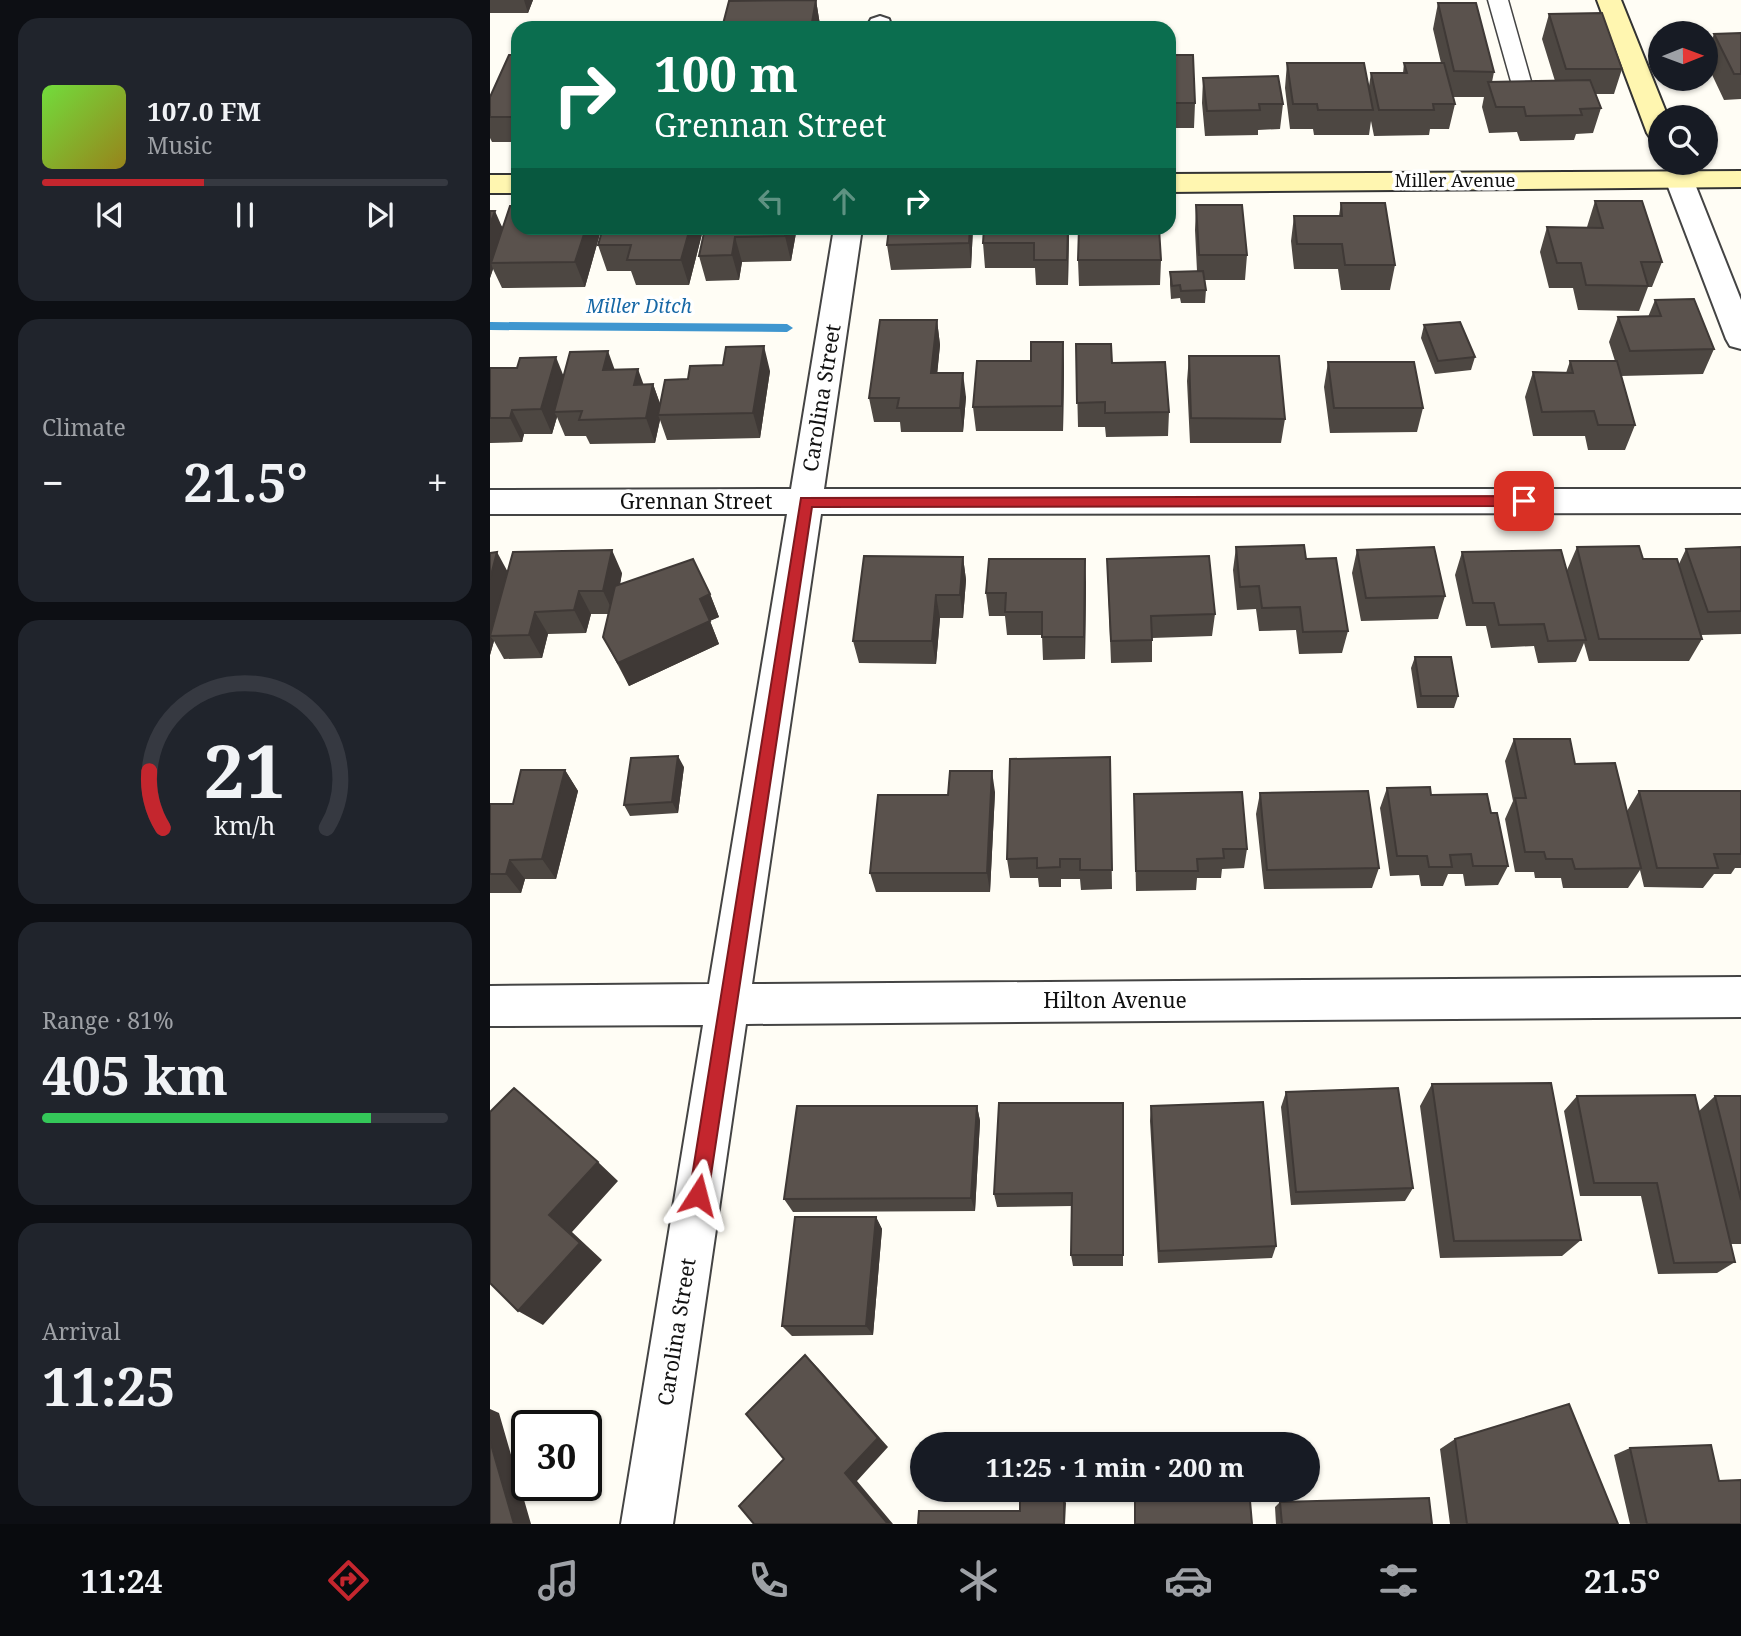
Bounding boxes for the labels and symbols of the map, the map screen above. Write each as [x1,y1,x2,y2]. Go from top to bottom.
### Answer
north arrow [1648,21,1718,91]
street label: Miller Avenue [1395,168,1515,192]
water label: Miller Ditch [585,293,692,319]
street label: Carolina Street [796,322,847,474]
pin [1494,471,1554,531]
street label: Grennan Street [620,487,772,515]
street label: Hilton Avenue [1043,986,1187,1014]
position arrow [661,1158,735,1232]
street label: Carolina Street [651,1256,702,1408]
speed limit sign: 30 [511,1410,602,1501]

